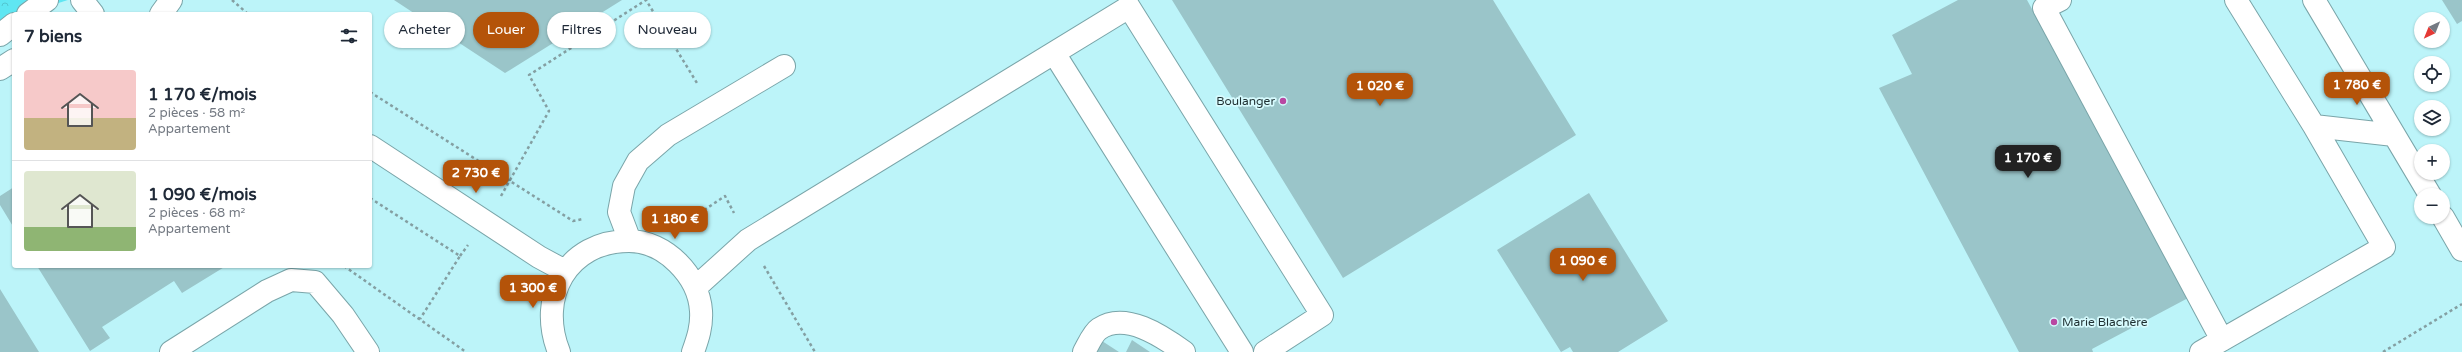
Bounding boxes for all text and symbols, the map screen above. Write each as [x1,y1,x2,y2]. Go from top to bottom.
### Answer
chip: Acheter [384,12,465,48]
chip: Louer [473,12,539,48]
chip: Filtres [547,12,616,48]
chip: Nouveau [624,12,711,48]
north arrow [2414,12,2450,48]
map controls [2414,12,2450,224]
icon: filters [338,25,360,47]
text: 7 biens [24,26,82,47]
button: locate [2414,56,2450,92]
pin: 1 780 € [2320,72,2394,106]
pin: 1 020 € [1343,73,1417,107]
text: 1 780 € [2333,77,2381,93]
text: 1 020 € [1356,78,1404,94]
text: 1 170 €/mois [148,84,257,105]
icon: home [56,86,104,134]
place label: Boulanger [1216,94,1275,108]
marker: Boulanger [1278,96,1288,106]
button: layers [2414,100,2450,136]
text: 2 pièces · 58 m² [148,105,245,121]
text: Appartement [148,121,231,137]
button: + [2414,144,2450,180]
pin: 1 170 € [1991,145,2065,179]
text: 1 170 € [2004,150,2052,166]
pin: 2 730 € [439,160,513,194]
text: 2 730 € [452,165,500,181]
text: 1 090 €/mois [148,184,257,205]
icon: home [56,187,104,235]
button: − [2414,188,2450,224]
text: 2 pièces · 68 m² [148,205,245,221]
pin: 1 180 € [638,206,712,240]
text: 1 180 € [651,211,699,227]
text: Appartement [148,221,231,237]
pin: 1 090 € [1546,248,1620,282]
text: 1 090 € [1559,253,1607,269]
pin: 1 300 € [496,275,570,309]
text: 1 300 € [509,280,557,296]
place label: Marie Blachère [2062,315,2148,329]
marker: Marie Blachère [2049,317,2059,327]

